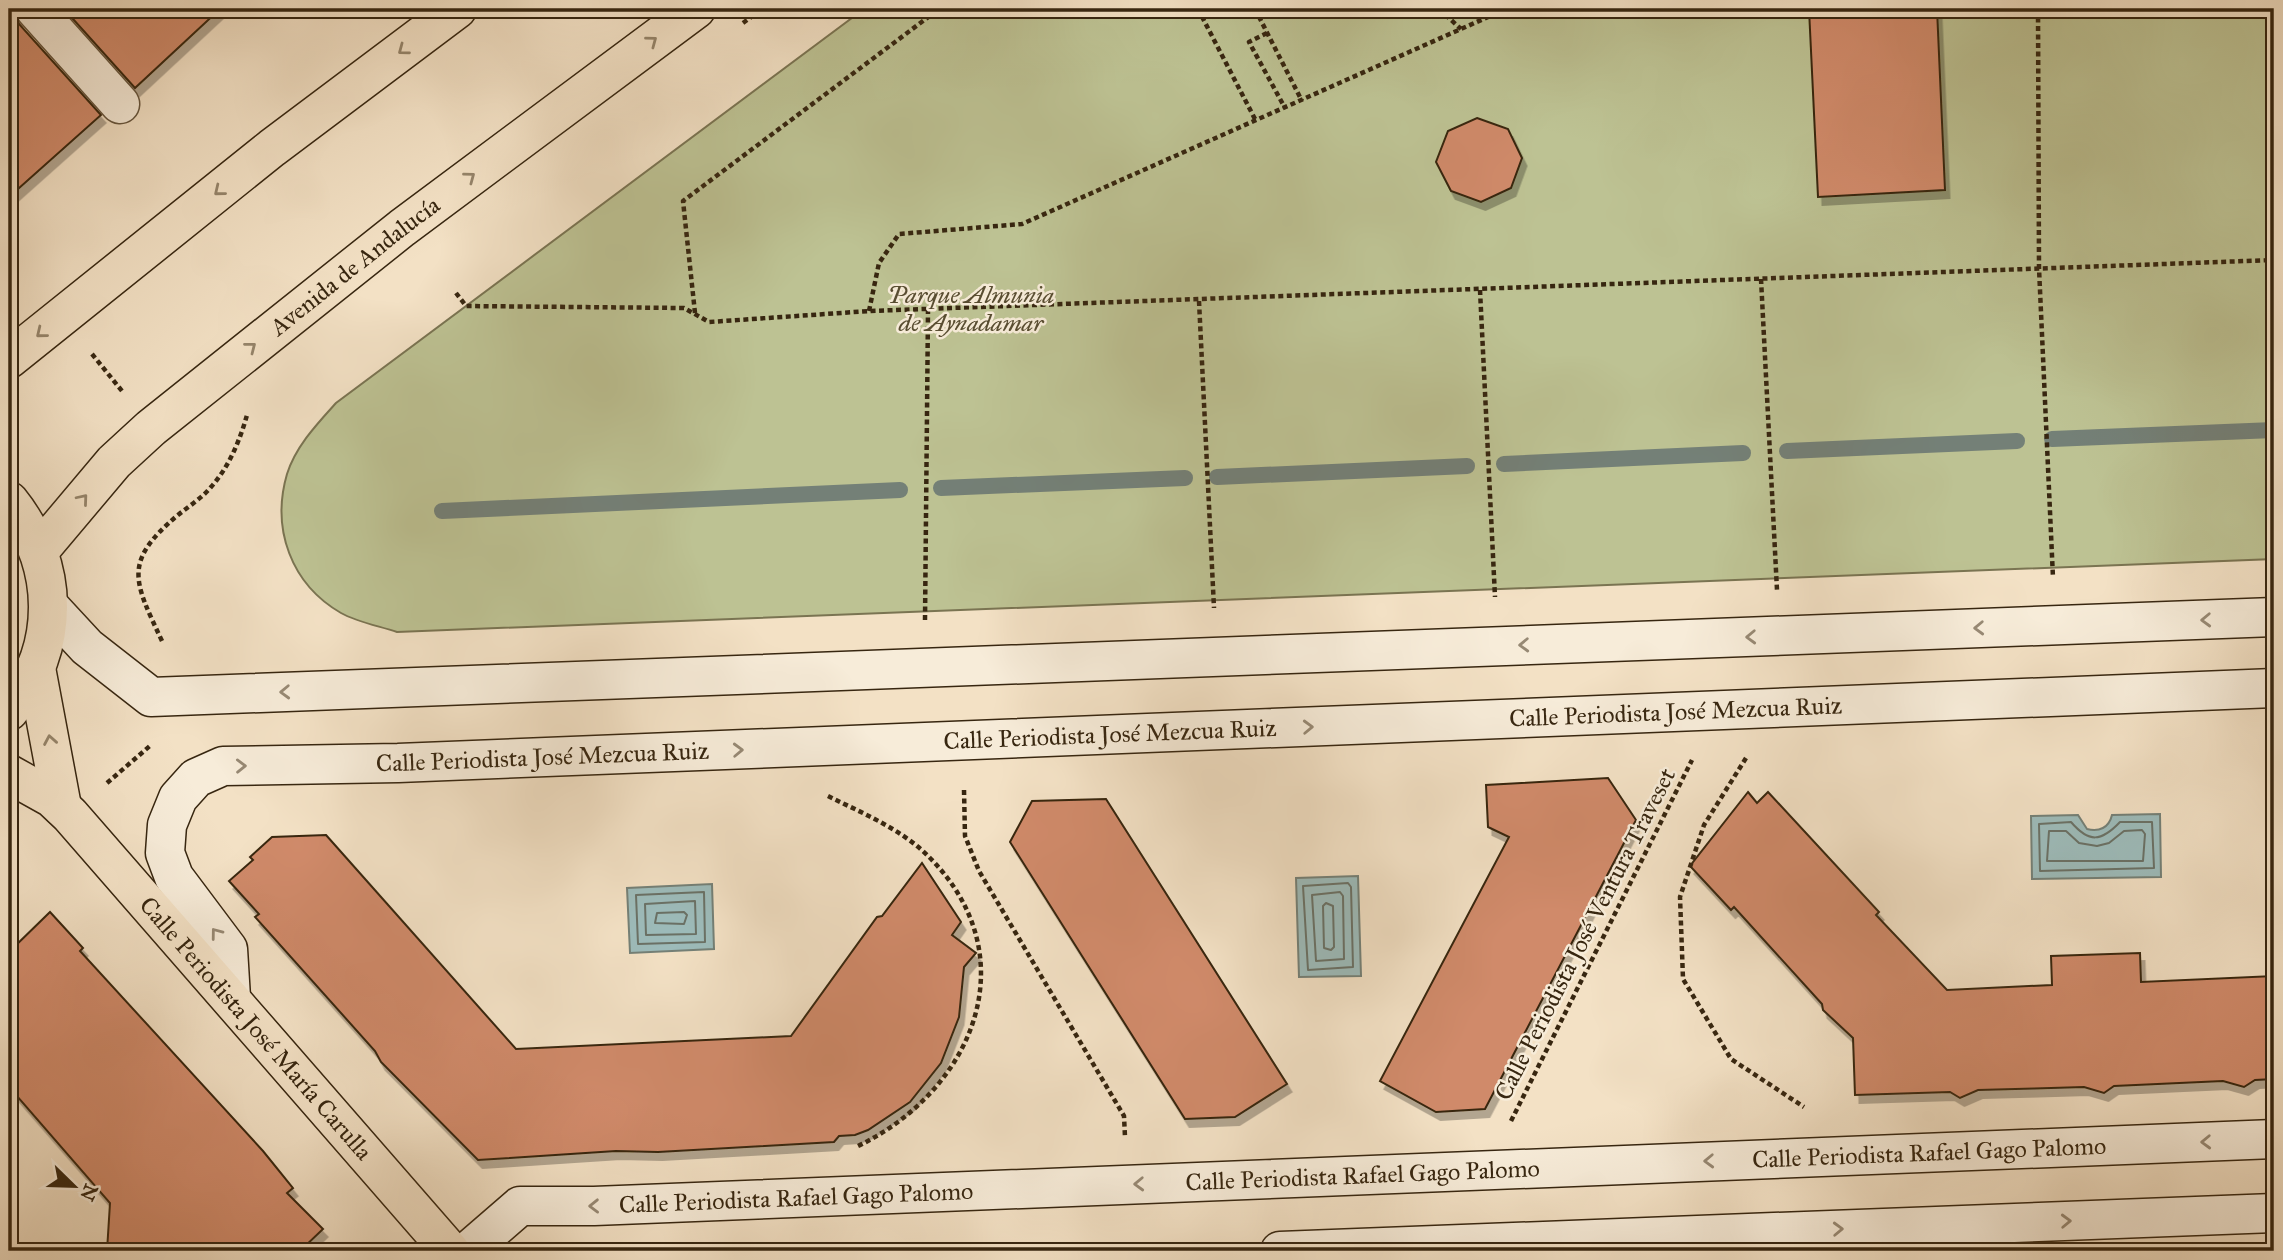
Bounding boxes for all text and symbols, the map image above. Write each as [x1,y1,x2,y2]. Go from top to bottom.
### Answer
one-way arrow [644,37,657,50]
one-way arrow [398,41,411,54]
one-way arrow [462,173,475,186]
one-way arrow [214,182,226,195]
street label: Avenida de Andalucía [263,190,446,343]
park label: Parque Almunia de Aynadamar [888,280,1054,338]
one-way arrow [37,324,49,337]
one-way arrow [244,342,256,355]
one-way arrow [75,494,87,507]
one-way arrow [2200,612,2211,627]
one-way arrow [1973,621,1984,636]
one-way arrow [1746,629,1757,644]
one-way arrow [1518,638,1529,653]
one-way arrow [279,684,290,700]
street label: Calle Periodista José Mezcua Ruiz [1508,690,1843,734]
street label: Calle Periodista José Mezcua Ruiz [943,713,1277,756]
one-way arrow [1302,720,1313,735]
one-way arrow [43,734,58,746]
street label: Calle Periodista José Mezcua Ruiz [376,736,710,778]
one-way arrow [732,742,743,757]
one-way arrow [236,758,247,774]
street label: Calle Periodista José Ventura Traveset [1488,762,1682,1105]
street label: Calle Periodista José María Carulla [133,890,379,1167]
one-way arrow [212,929,225,941]
street label: Calle Periodista Rafael Gago Palomo [1751,1131,2107,1175]
one-way arrow [2200,1134,2211,1150]
north arrow [38,1152,108,1222]
street label: Calle Periodista Rafael Gago Palomo [1185,1153,1540,1197]
one-way arrow [1704,1154,1715,1169]
street label: Calle Periodista Rafael Gago Palomo [618,1176,974,1220]
one-way arrow [1134,1176,1145,1191]
text: N [75,1181,103,1204]
one-way arrow [588,1198,599,1213]
one-way arrow [2060,1213,2071,1228]
one-way arrow [1833,1222,1844,1237]

